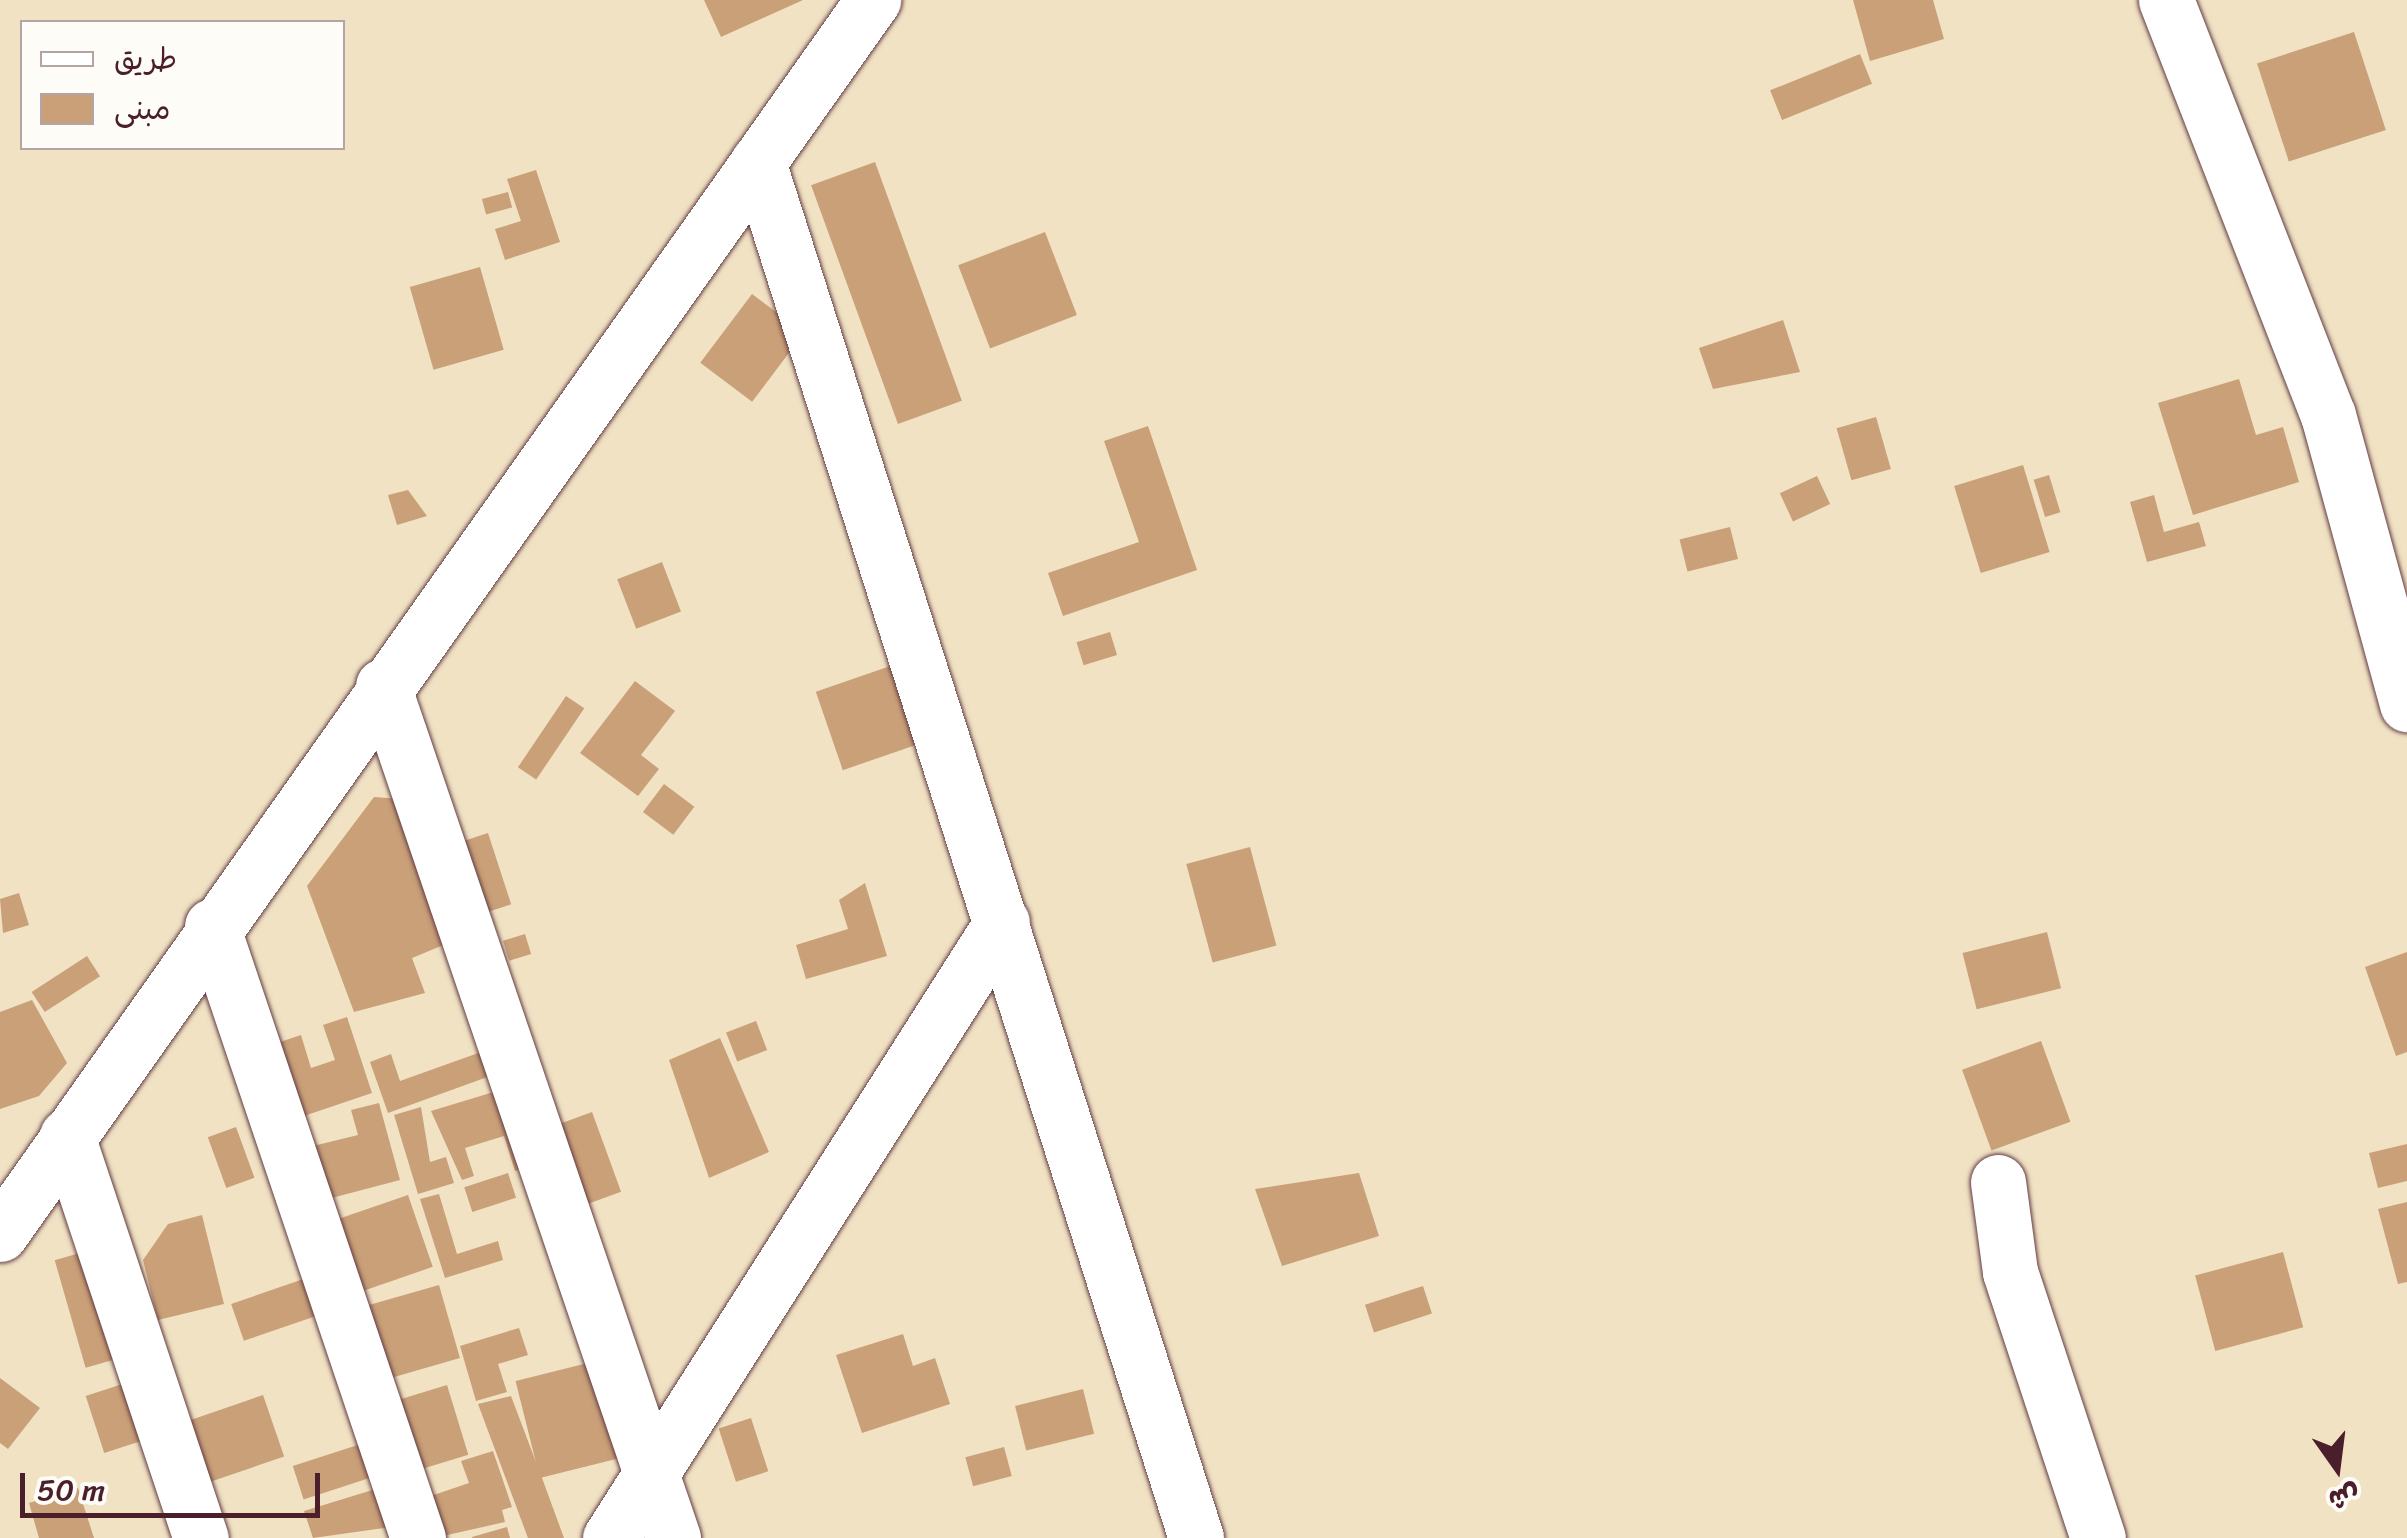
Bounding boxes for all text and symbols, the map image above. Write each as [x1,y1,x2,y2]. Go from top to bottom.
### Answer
legend [20,20,345,150]
text: طريق [114,32,177,86]
text: مبنى [114,82,170,136]
north arrow [2287,1418,2387,1518]
scale bar [25,1453,325,1515]
text: 50 m [37,1463,105,1517]
text: ش [2324,1470,2365,1525]

